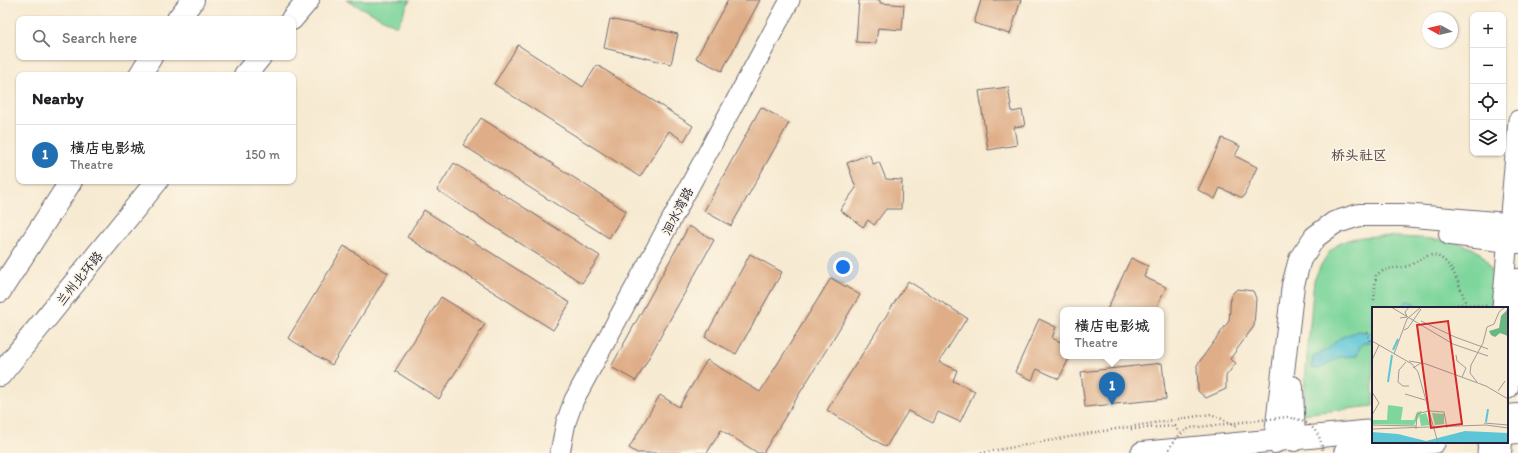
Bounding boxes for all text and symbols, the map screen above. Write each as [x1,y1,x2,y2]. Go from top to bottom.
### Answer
north arrow [1422,12,1458,48]
map controls [1470,12,1506,156]
button: + [1470,12,1506,48]
search box [16,16,296,60]
icon: search [30,27,52,49]
text: Search here [62,29,137,47]
button: − [1470,48,1506,84]
button: locate [1470,84,1506,120]
text: Nearby [32,88,84,108]
button: layers [1470,120,1506,156]
text: 横店电影城 [70,139,145,157]
text: 1 [42,147,48,162]
text: 150 m [245,147,280,162]
district label: 桥头社区 [1331,147,1387,164]
text: Theatre [70,157,113,172]
street label: 洄水湾路 [659,185,696,238]
street label: 兰州北环路 [53,248,106,308]
your location [833,257,853,277]
popup [1060,307,1164,359]
inset map [1372,307,1508,443]
text: 横店电影城 [1074,317,1150,335]
text: Theatre [1074,335,1118,350]
pin: 1 [1099,372,1125,405]

